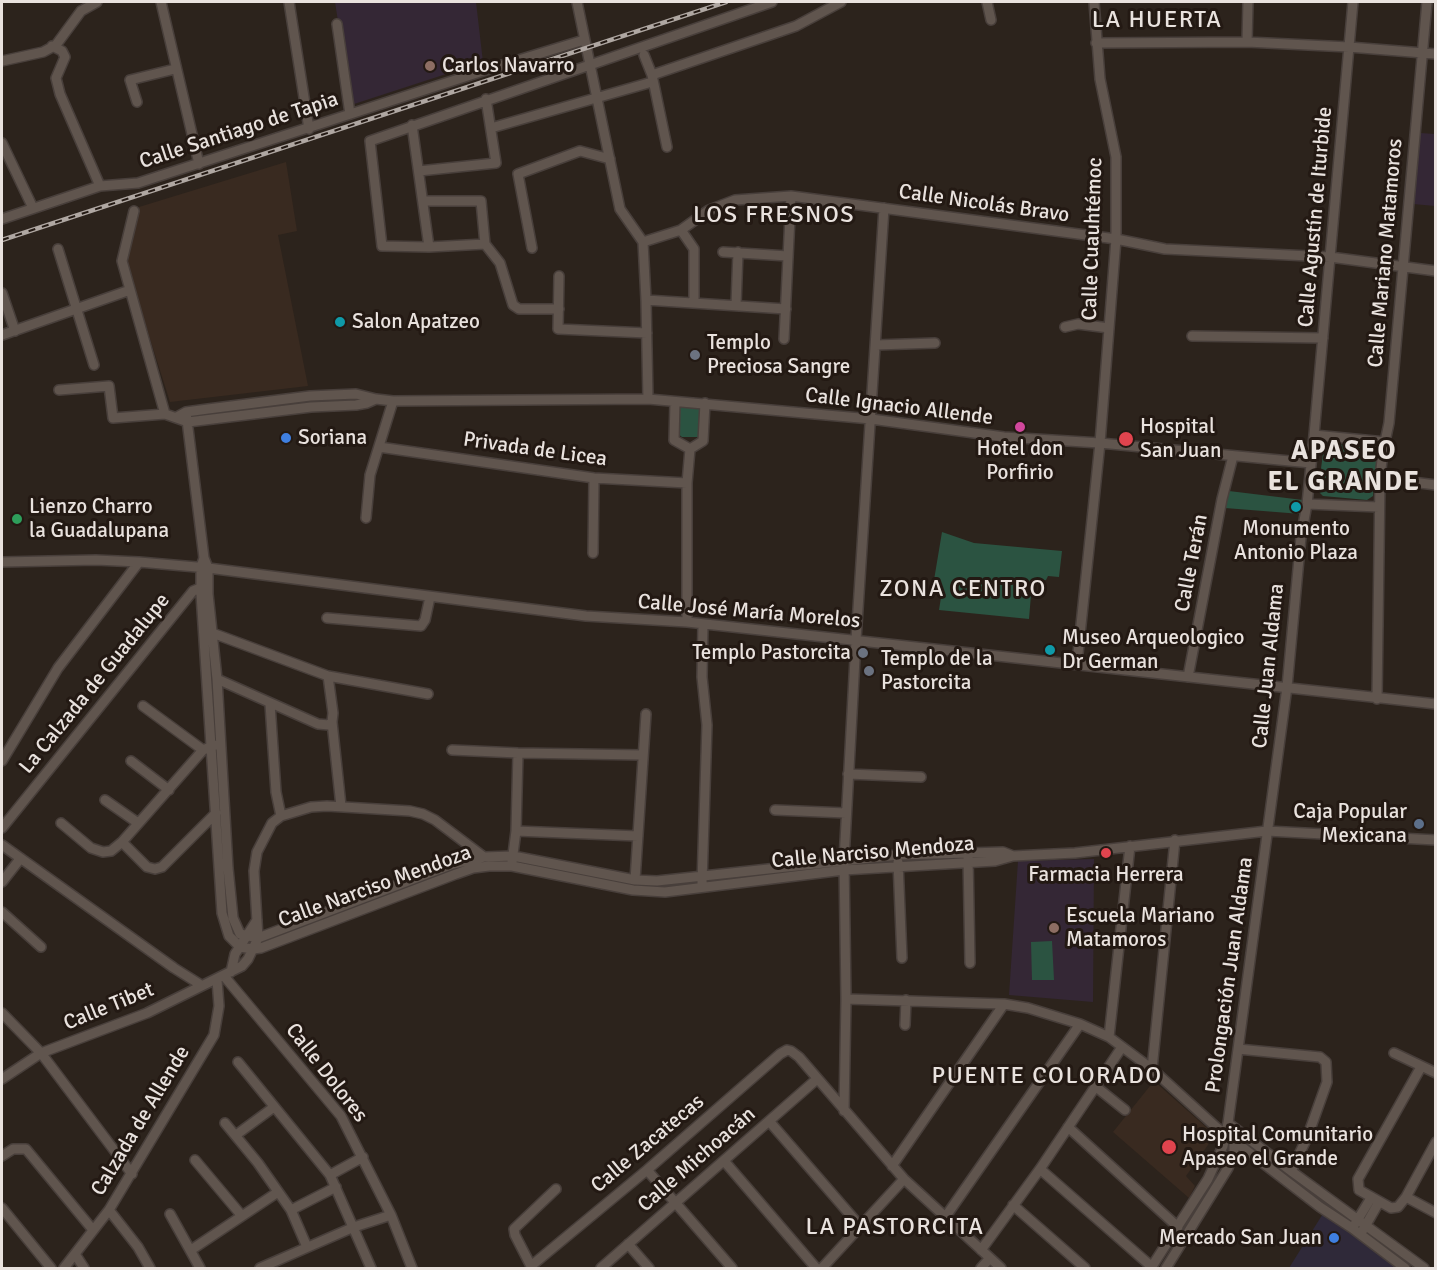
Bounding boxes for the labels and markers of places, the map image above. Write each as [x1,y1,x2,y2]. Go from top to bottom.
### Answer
place label: Carlos Navarro [442,53,574,79]
marker: Carlos Navarro [423,59,437,73]
place label: Salon Apatzeo [352,309,480,335]
marker: Salon Apatzeo [333,315,347,329]
place label: Templo Preciosa Sangre [707,330,850,380]
marker: Templo Preciosa Sangre [688,348,702,362]
place label: Hospital San Juan [1140,414,1221,464]
marker: Hotel don Porfirio [1013,420,1027,434]
place label: Soriana [298,425,367,451]
marker: Hospital San Juan [1117,430,1135,448]
marker: Soriana [279,431,293,445]
place label: Hotel don Porfirio [977,436,1063,486]
place label: Lienzo Charro la Guadalupana [29,494,169,544]
marker: Monumento Antonio Plaza [1289,500,1303,514]
marker: Lienzo Charro la Guadalupana [10,512,24,526]
place label: Monumento Antonio Plaza [1234,516,1358,566]
place label: Museo Arqueologico Dr German [1062,625,1244,675]
place label: Templo Pastorcita [692,640,851,666]
marker: Museo Arqueologico Dr German [1043,643,1057,657]
marker: Templo Pastorcita [856,646,870,660]
place label: Templo de la Pastorcita [881,646,993,696]
marker: Templo de la Pastorcita [862,664,876,678]
place label: Caja Popular Mexicana [1293,799,1407,849]
marker: Caja Popular Mexicana [1412,817,1426,831]
marker: Farmacia Herrera [1099,846,1113,860]
place label: Farmacia Herrera [1028,862,1184,888]
place label: Escuela Mariano Matamoros [1066,903,1215,953]
marker: Escuela Mariano Matamoros [1047,921,1061,935]
place label: Hospital Comunitario Apaseo el Grande [1182,1122,1373,1172]
marker: Hospital Comunitario Apaseo el Grande [1160,1138,1178,1156]
place label: Mercado San Juan [1159,1225,1322,1251]
marker: Mercado San Juan [1327,1231,1341,1245]

